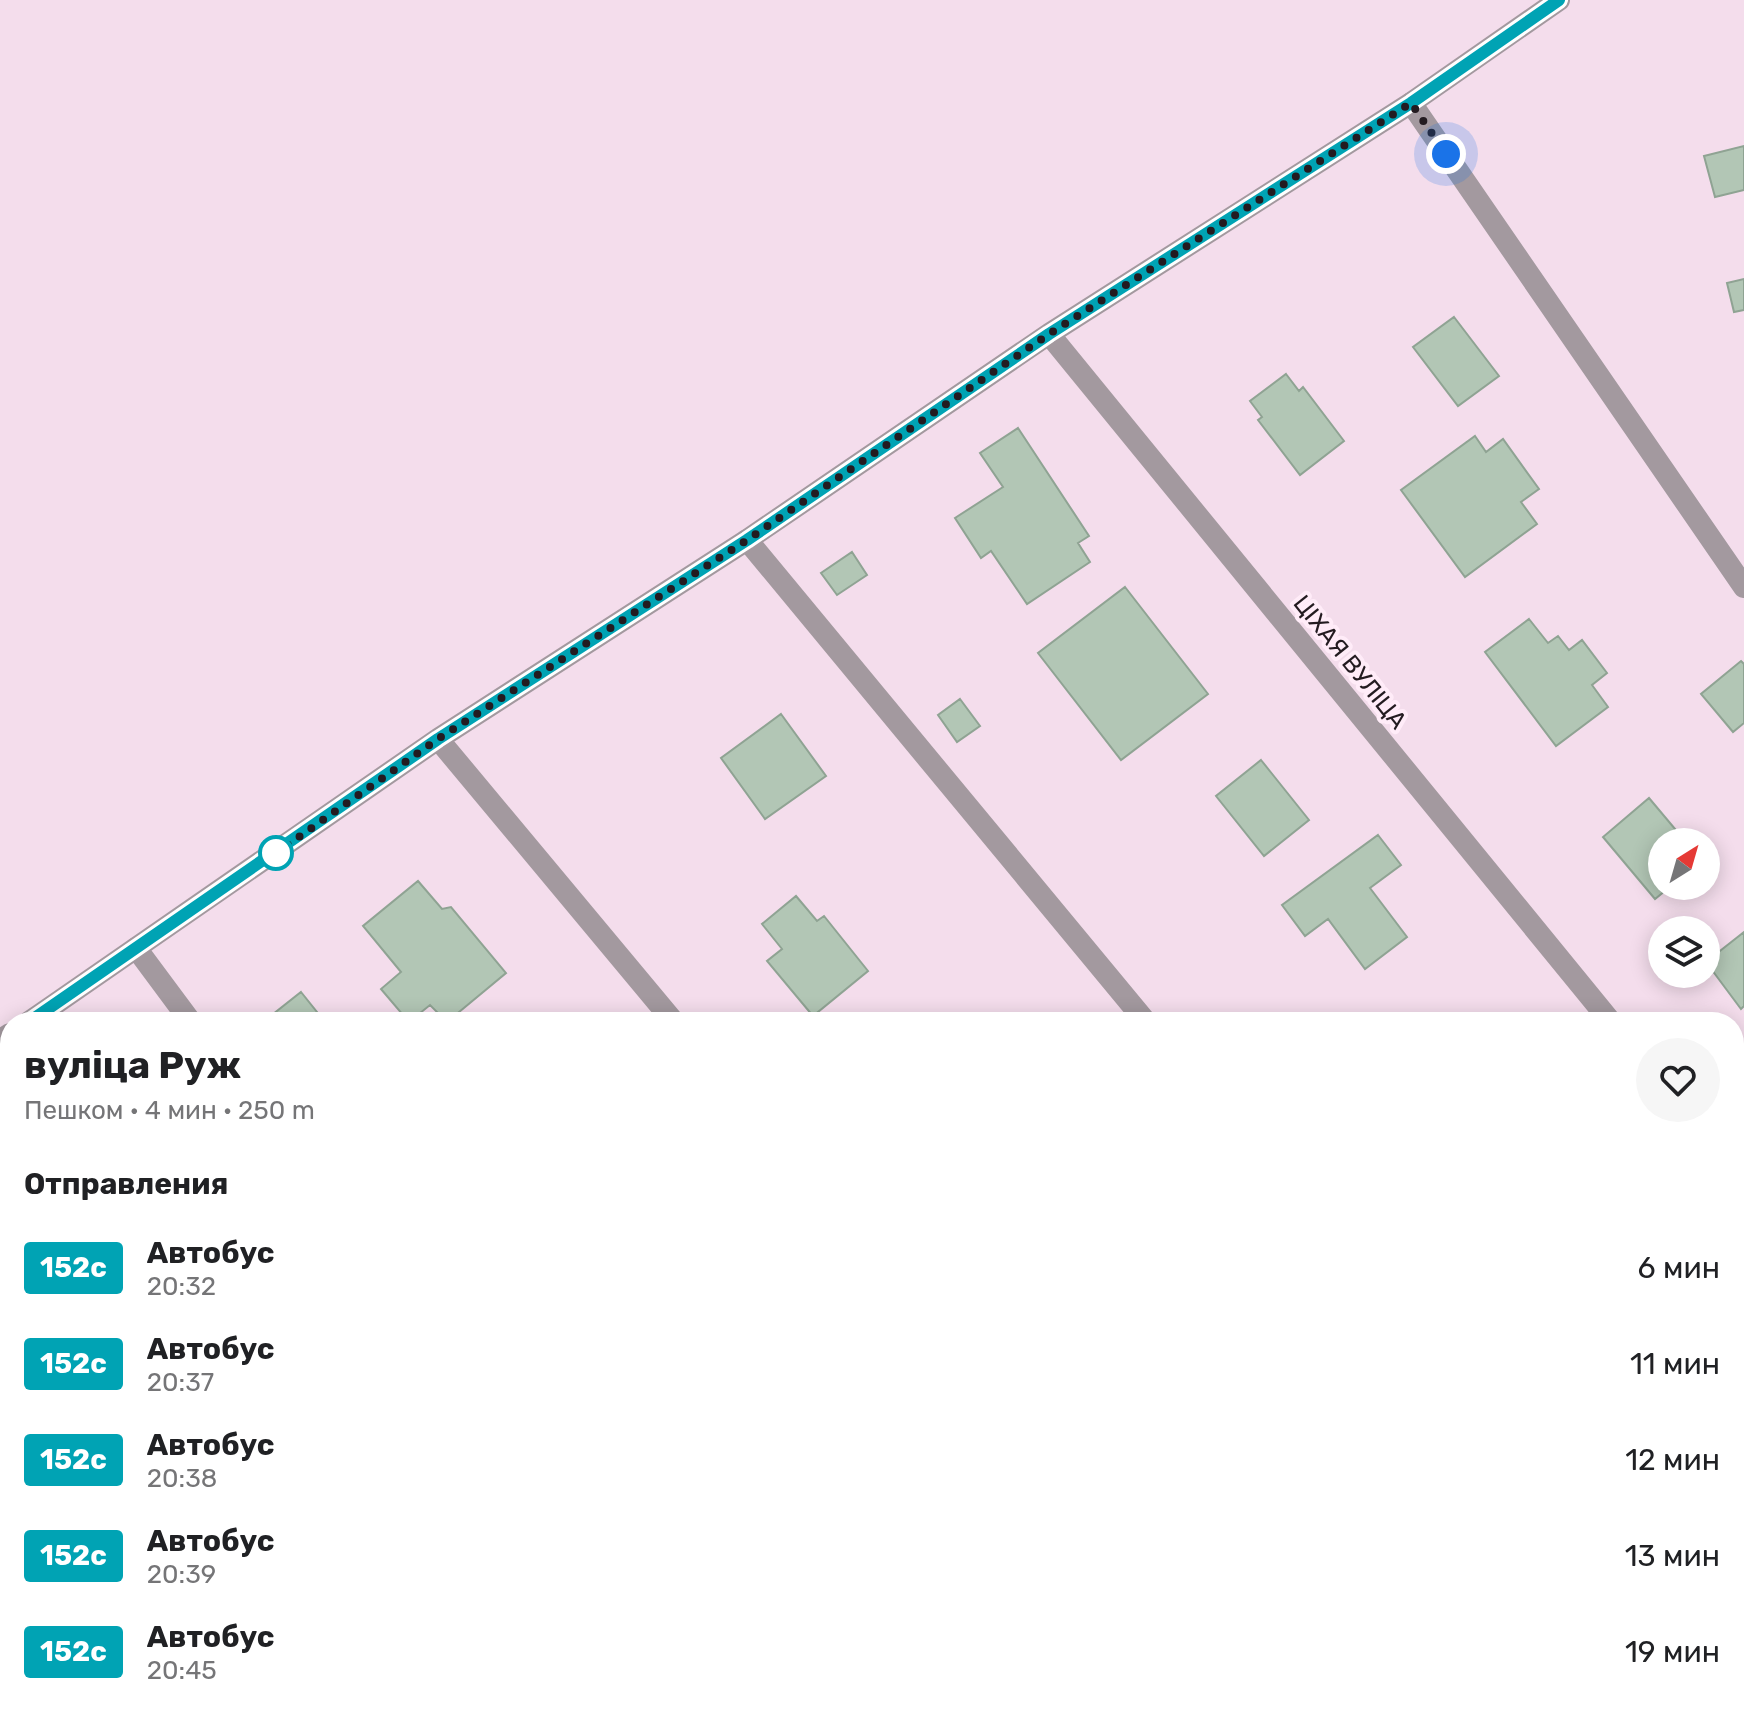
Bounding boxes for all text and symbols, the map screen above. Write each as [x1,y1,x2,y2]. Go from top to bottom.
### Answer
your location [1426,134,1466,174]
street label: ЦІХАЯ ВУЛІЦА [1288,590,1412,734]
north arrow [1648,828,1720,900]
map controls [1648,828,1720,988]
unlabelled marker [259,836,293,870]
button: layers [1648,916,1720,988]
button: heart [1636,1038,1720,1122]
text: вуліца Руж [24,1042,241,1088]
text: Пешком · 4 мин · 250 m [24,1095,315,1126]
text: Отправления [24,1166,228,1202]
text: Автобус [147,1235,274,1271]
text: 6 мин [1638,1250,1720,1286]
text: 152с [40,1251,107,1284]
text: 20:32 [147,1271,216,1302]
text: Автобус [147,1331,274,1367]
text: 11 мин [1630,1346,1720,1382]
text: 152с [40,1347,107,1380]
text: 20:37 [147,1367,214,1398]
text: Автобус [147,1427,274,1463]
text: 12 мин [1625,1442,1720,1478]
text: 152с [40,1443,107,1476]
text: 20:38 [147,1463,217,1494]
text: Автобус [147,1523,274,1559]
text: 13 мин [1625,1538,1720,1574]
text: 152с [40,1539,107,1572]
text: 20:39 [147,1559,216,1590]
text: Автобус [147,1619,274,1655]
text: 19 мин [1625,1634,1720,1670]
text: 152с [40,1635,107,1668]
text: 20:45 [147,1655,217,1686]

